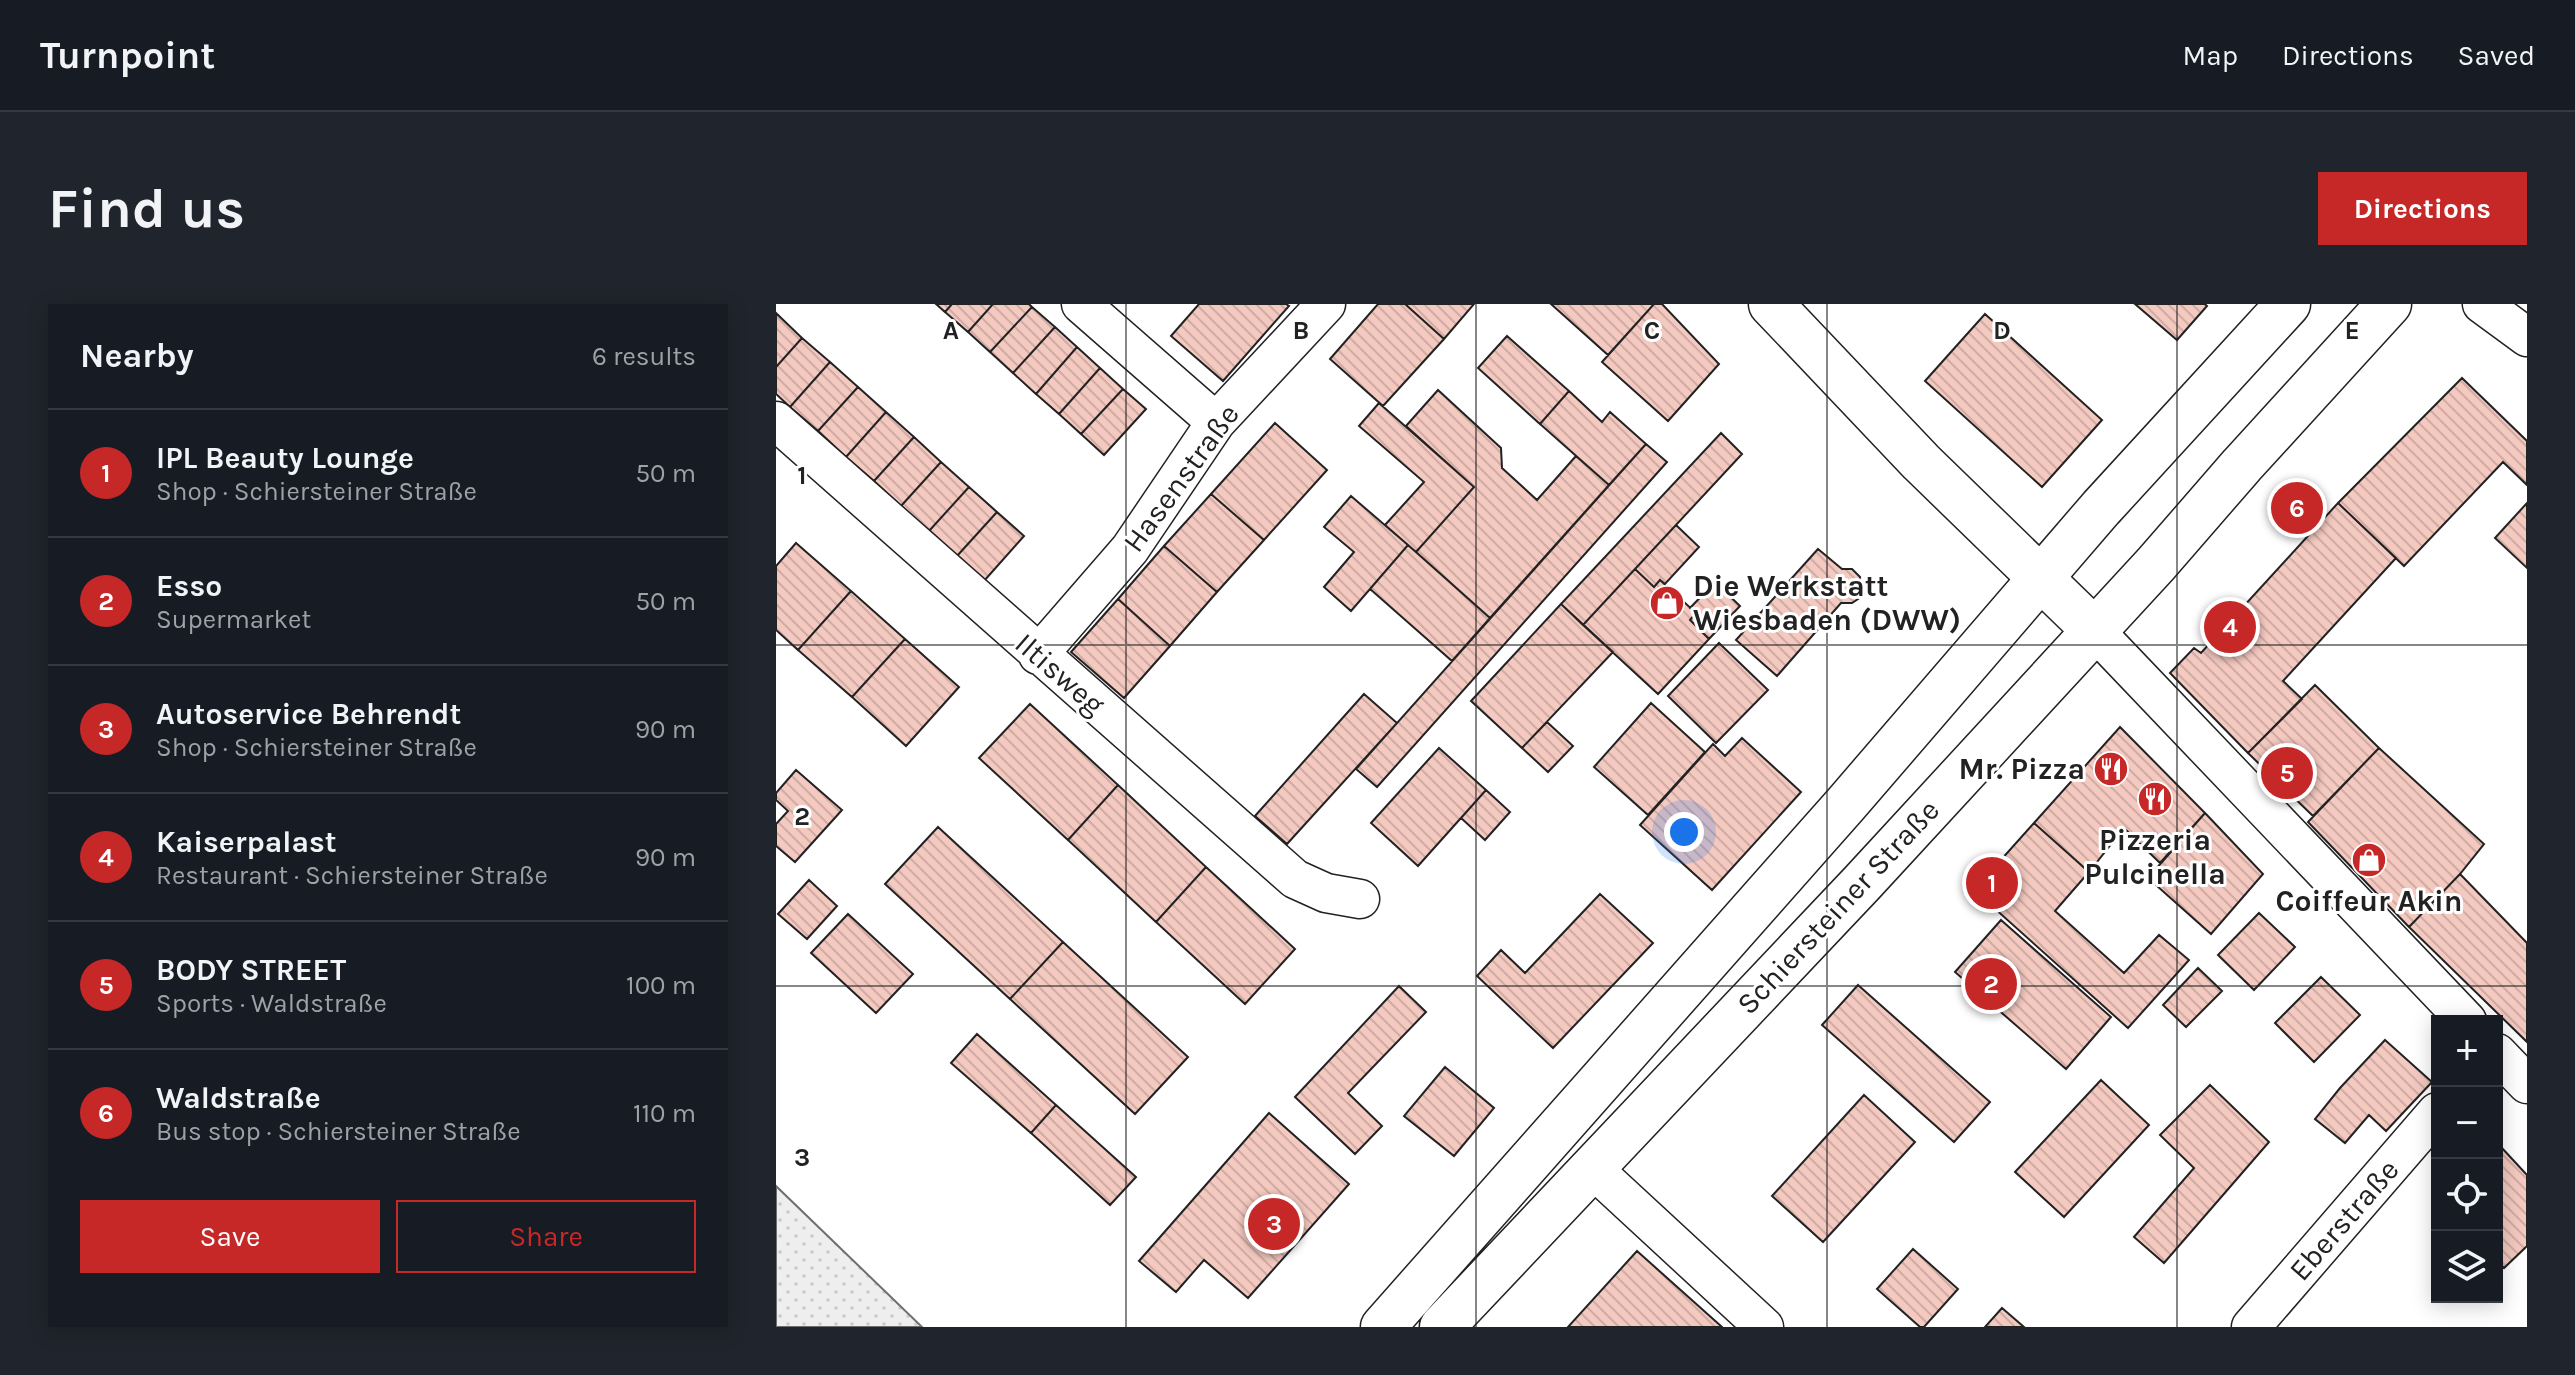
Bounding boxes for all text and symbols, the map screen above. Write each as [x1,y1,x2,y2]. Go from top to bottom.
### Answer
text: Turnpoint [40,33,215,78]
text: Map [2183,39,2238,72]
text: Directions [2282,39,2414,72]
text: Saved [2458,39,2535,72]
button: Directions [2318,172,2527,245]
text: Find us [48,176,245,241]
text: A [943,315,959,346]
text: B [1293,315,1309,346]
text: C [1644,315,1660,346]
text: D [1993,315,2011,346]
text: E [2344,315,2360,346]
text: Nearby [80,336,194,376]
text: 6 results [592,341,696,372]
street label: Hasenstraße [1115,397,1247,559]
text: IPL Beauty Lounge [156,440,414,476]
text: 1 [101,458,111,489]
text: 50 m [635,458,696,489]
text: 1 [797,460,807,491]
text: Shop · Schiersteiner Straße [156,476,477,507]
pin: 6 [2271,478,2323,538]
text: Esso [156,568,222,604]
place label: Die Werkstatt Wiesbaden (DWW) [1693,568,1961,638]
shop icon: Die Werkstatt Wiesbaden (DWW) [1648,584,1686,622]
text: 2 [98,586,114,617]
text: 50 m [635,586,696,617]
pin: 4 [2204,597,2256,657]
text: Supermarket [156,604,311,635]
street label: Iltisweg [1008,625,1112,723]
text: Autoservice Behrendt [156,696,461,732]
text: 3 [98,714,114,745]
text: 90 m [635,714,696,745]
text: Shop · Schiersteiner Straße [156,732,477,763]
pin: 5 [2261,743,2313,803]
restaurant icon: Mr. Pizza [2092,750,2130,788]
place label: Mr. Pizza [1958,751,2085,787]
restaurant icon: Pizzeria Pulcinella [2136,780,2174,818]
street label: Schiersteiner Straße [1729,792,1947,1022]
text: 2 [794,801,810,832]
your location [1664,812,1704,852]
place label: Pizzeria Pulcinella [2084,822,2226,892]
text: Kaiserpalast [156,824,337,860]
shop icon: Coiffeur Akin [2350,841,2388,879]
text: 4 [98,842,114,873]
text: 90 m [635,842,696,873]
pin: 1 [1966,853,2018,913]
text: Restaurant · Schiersteiner Straße [156,860,548,891]
place label: Coiffeur Akin [2276,883,2463,919]
text: BODY STREET [156,952,346,988]
pin: 2 [1965,954,2017,1014]
text: 5 [98,970,114,1001]
text: 100 m [626,970,696,1001]
text: Sports · Waldstraße [156,988,387,1019]
map controls [2431,1015,2503,1303]
button: + [2431,1015,2503,1087]
text: Waldstraße [156,1080,321,1116]
button: − [2431,1087,2503,1159]
text: 6 [98,1098,114,1129]
text: 110 m [633,1098,696,1129]
text: Bus stop · Schiersteiner Straße [156,1116,521,1147]
text: 3 [794,1142,810,1173]
street label: Eberstraße [2282,1152,2406,1288]
button: locate [2431,1159,2503,1231]
pin: 3 [1248,1194,1300,1254]
button: Save [80,1200,380,1273]
button: Share [396,1200,696,1273]
button: layers [2431,1231,2503,1303]

